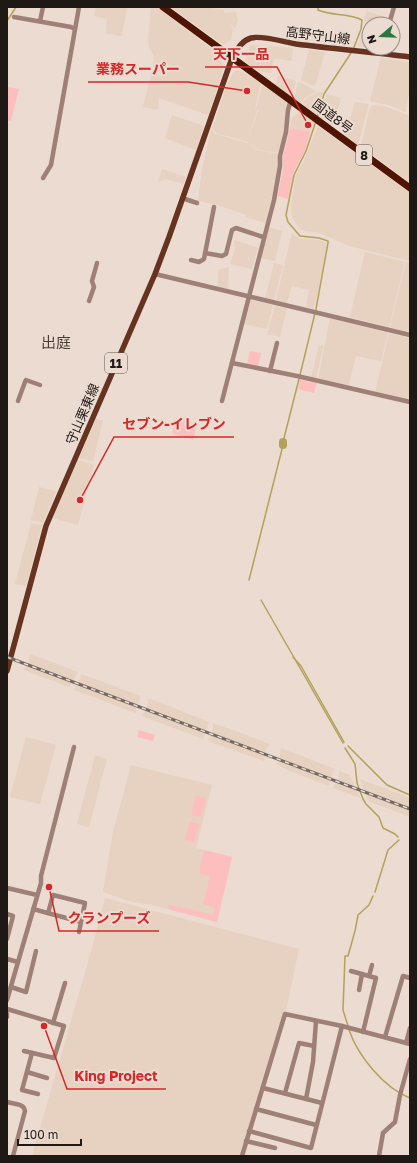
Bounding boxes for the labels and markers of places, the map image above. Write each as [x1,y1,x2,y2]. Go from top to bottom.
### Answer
callout: 天下一品 [205,41,277,67]
callout: 業務スーパー [88,56,188,82]
callout: セブン-イレブン [114,411,234,437]
callout: クランプーズ [59,905,159,931]
callout: King Project [67,1063,166,1089]

